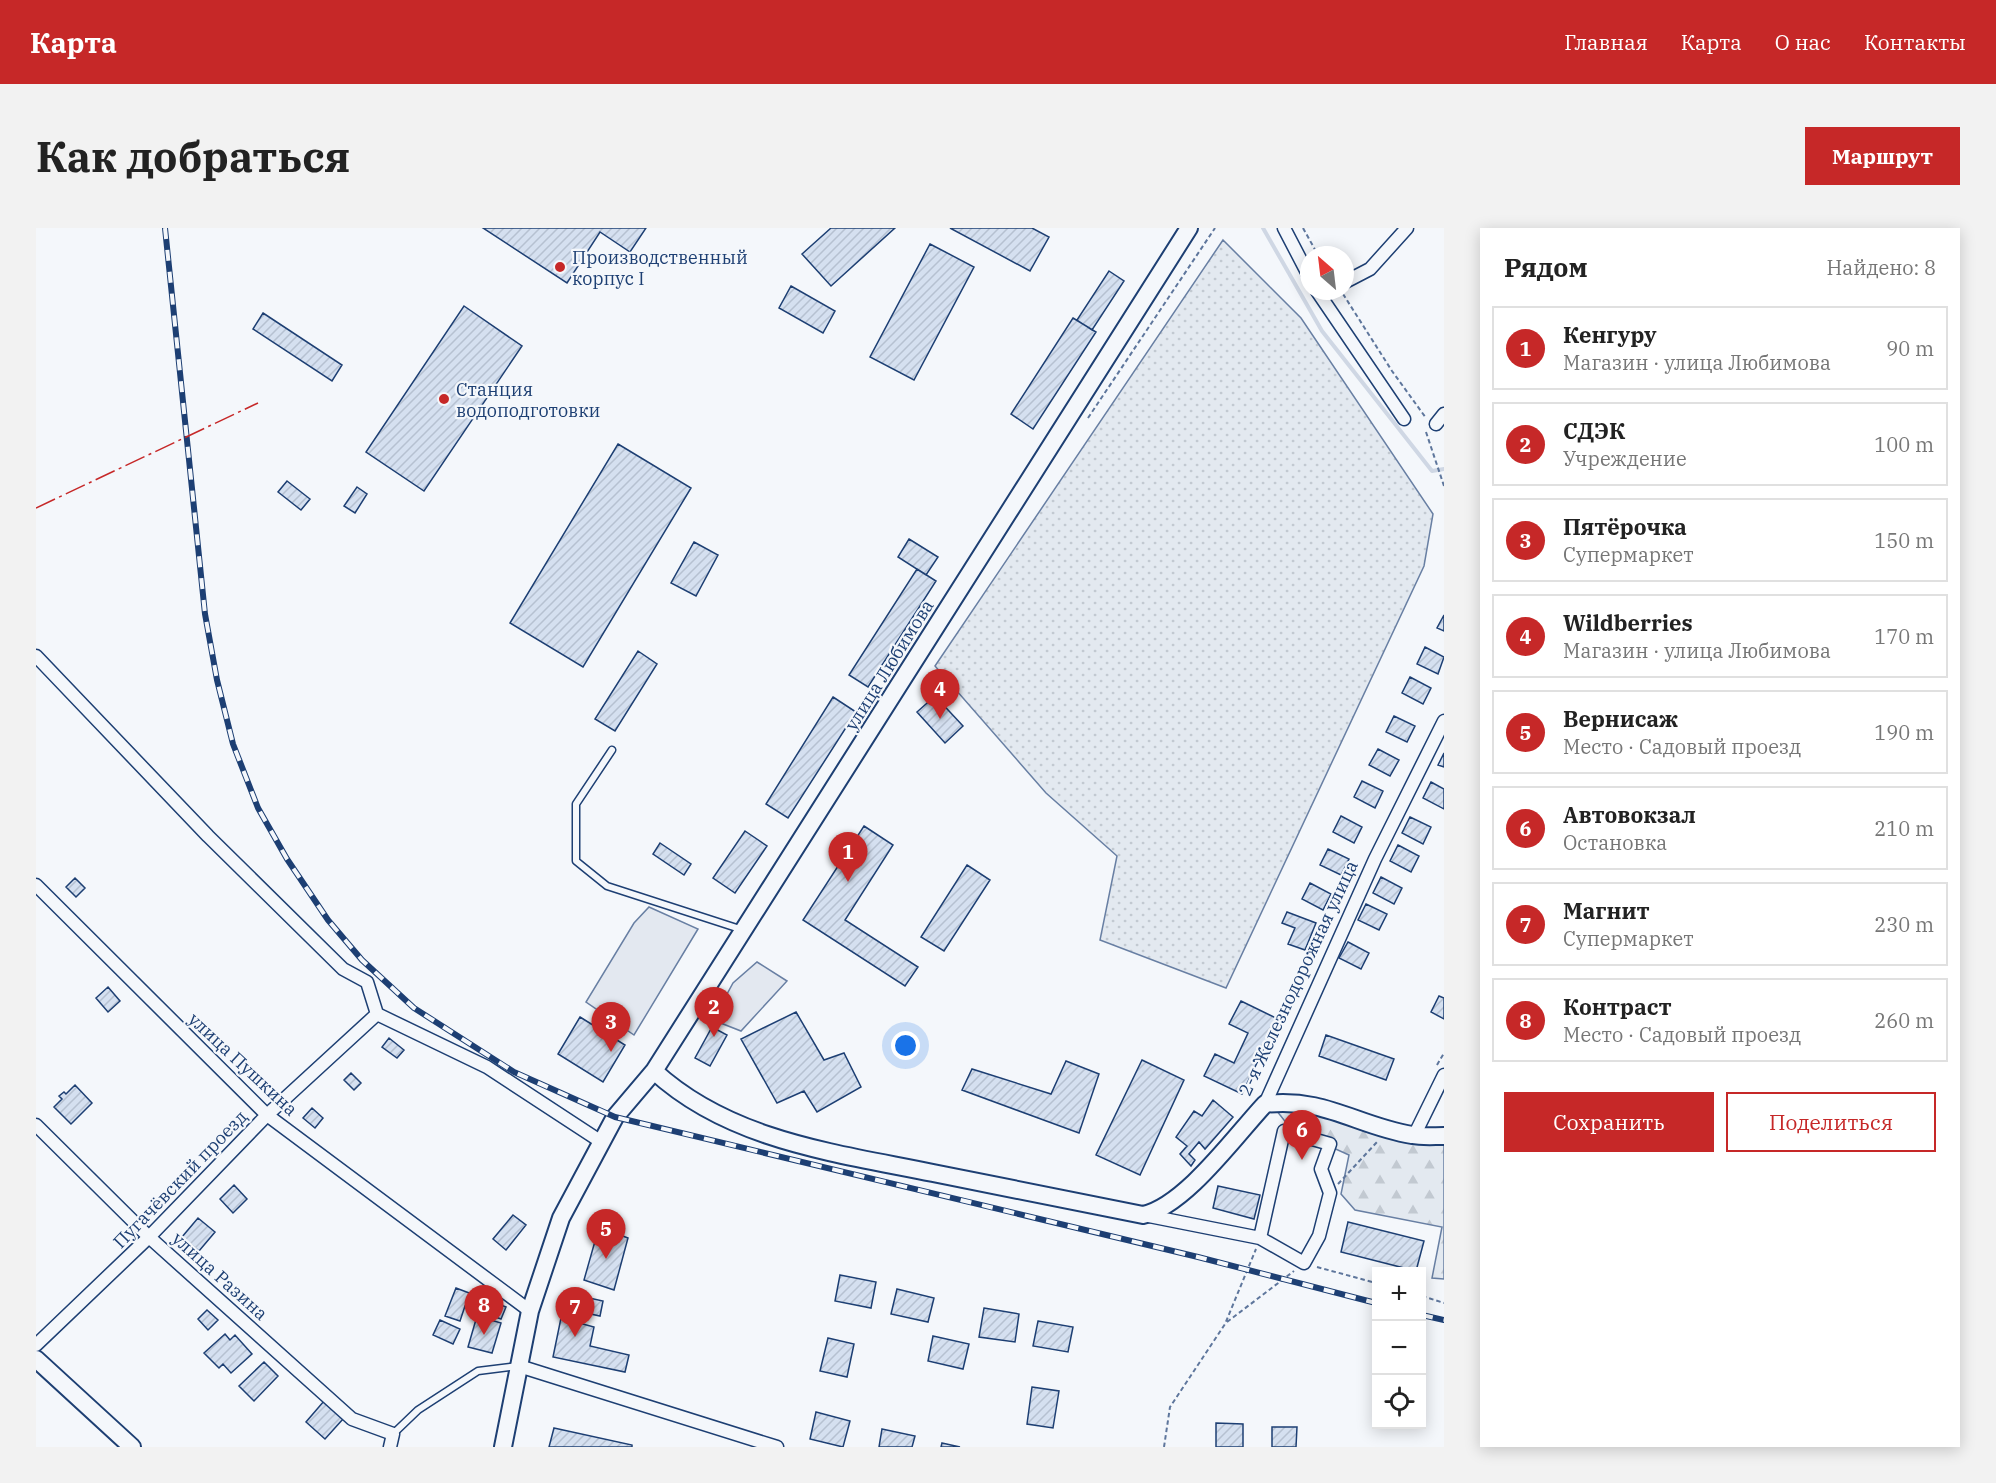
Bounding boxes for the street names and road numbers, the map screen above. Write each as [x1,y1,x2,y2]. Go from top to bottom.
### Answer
street label: улица Любимова [840,595,939,735]
street label: 2-я Железнодорожная улица [1233,857,1363,1099]
street label: улица Пушкина [184,1008,303,1121]
street label: Пугачёвский проезд [108,1105,252,1253]
street label: улица Разина [167,1227,273,1325]

